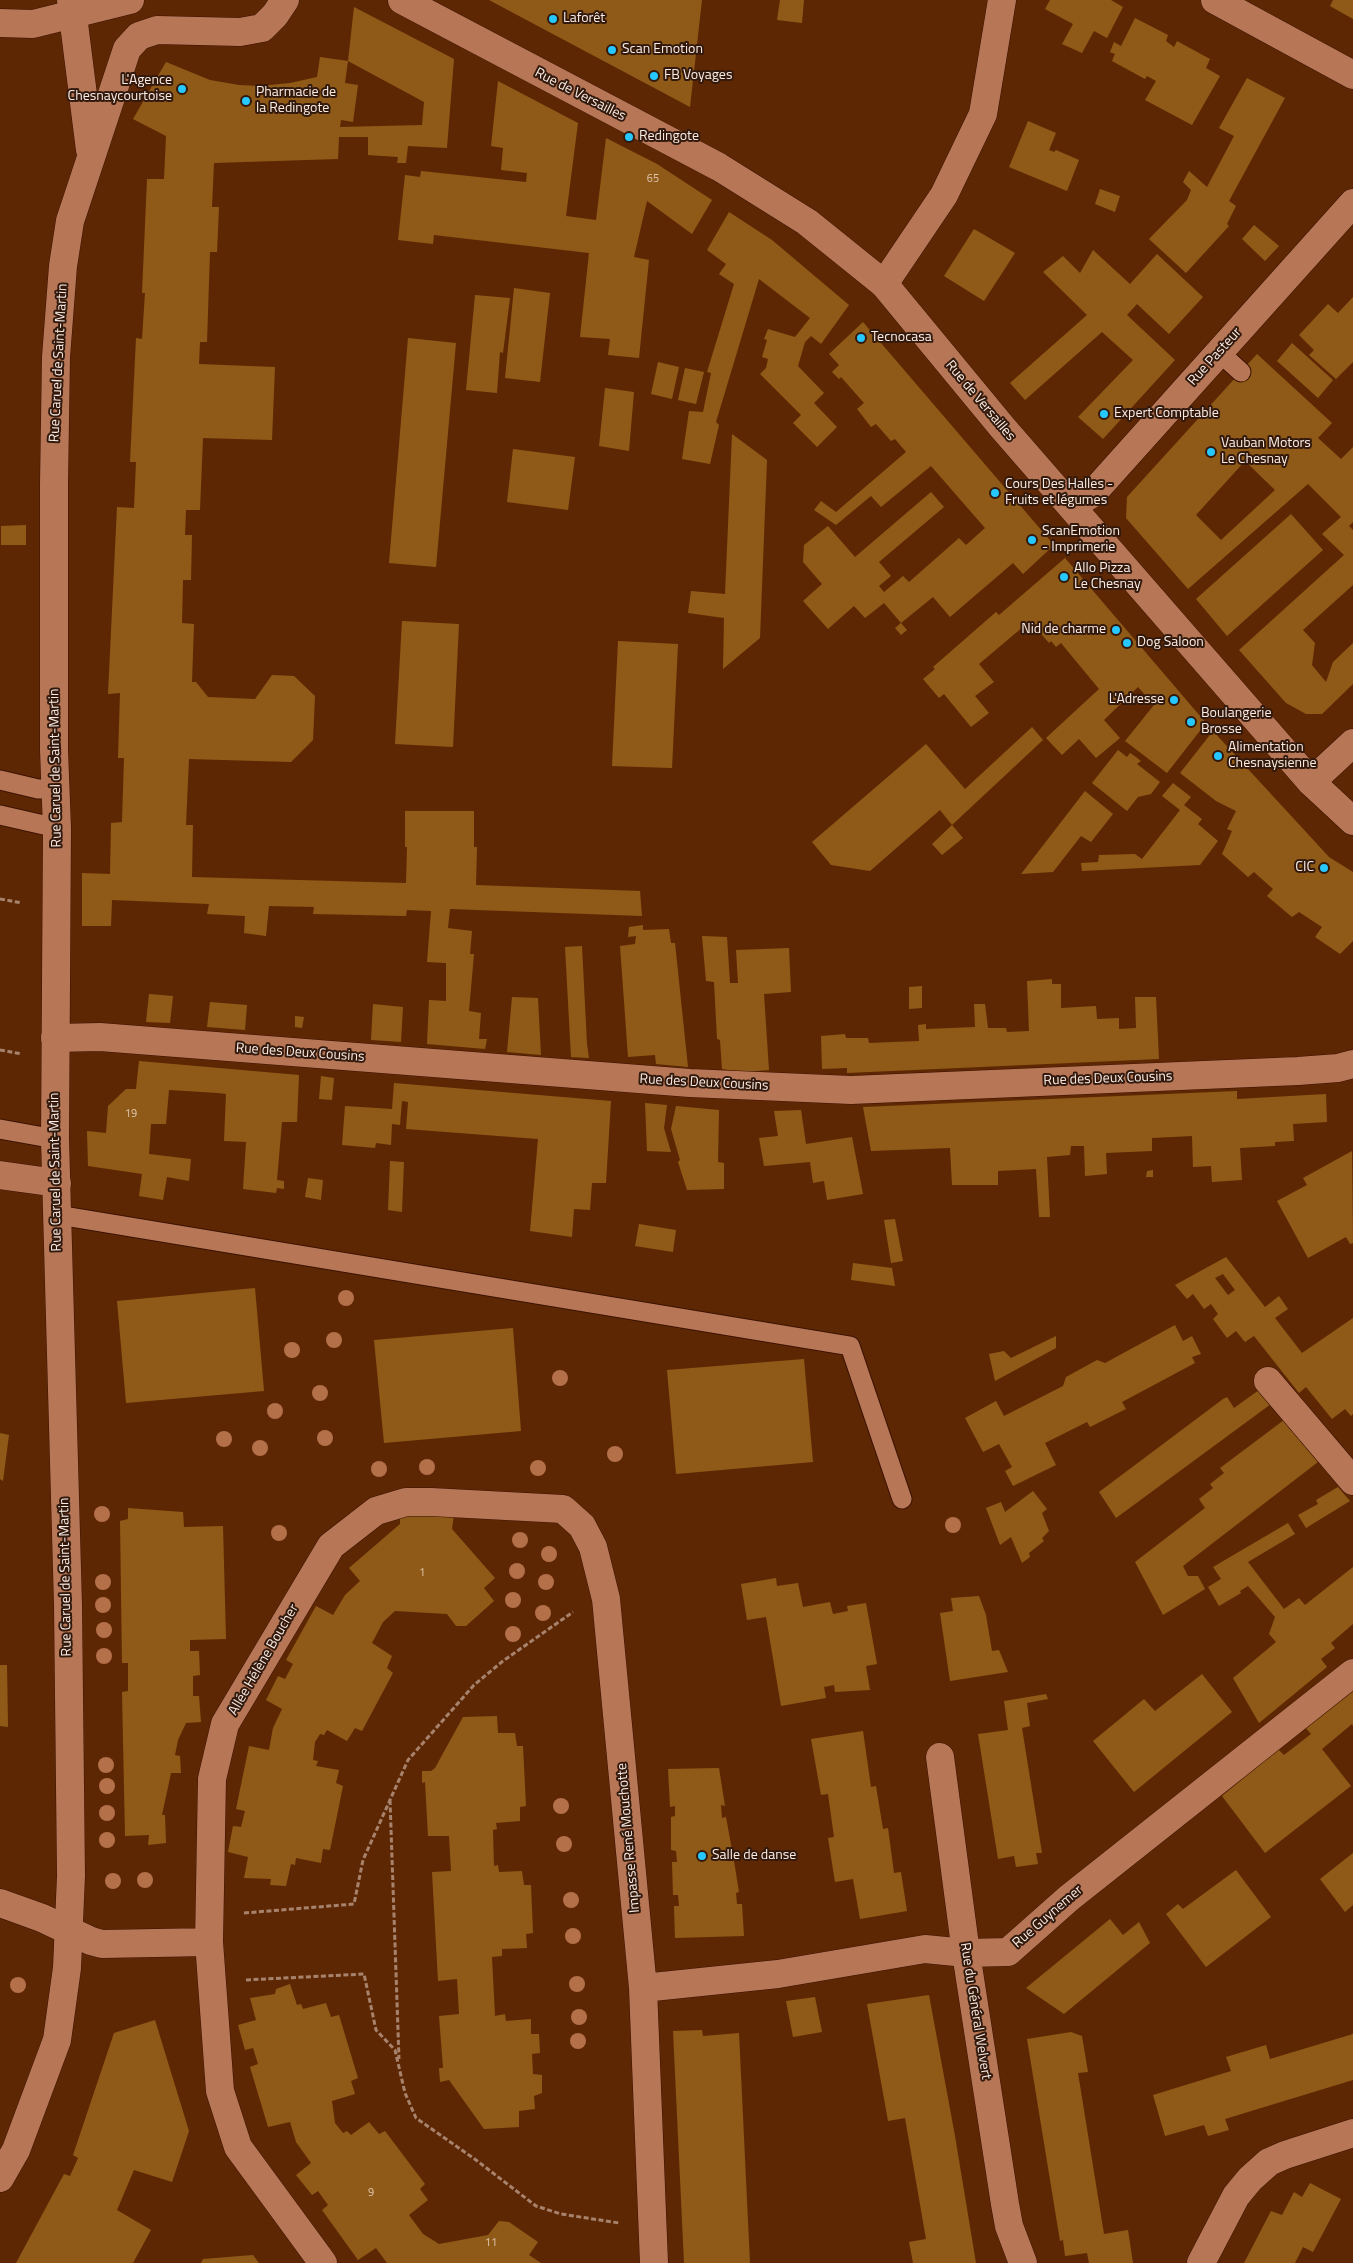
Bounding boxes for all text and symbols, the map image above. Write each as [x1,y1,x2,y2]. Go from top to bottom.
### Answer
place label: Laforêt [563,11,605,27]
marker: Laforêt [547,13,559,25]
place label: Scan Emotion [622,42,703,58]
marker: Scan Emotion [606,44,618,56]
street label: Rue de Versailles [532,65,628,125]
place label: FB Voyages [664,68,732,84]
marker: FB Voyages [648,70,660,82]
place label: L'Agence Chesnaycourtoise [68,73,172,105]
marker: L'Agence Chesnaycourtoise [176,83,188,95]
place label: Pharmacie de la Redingote [256,85,336,118]
marker: Pharmacie de la Redingote [240,95,252,107]
place label: Redingote [639,129,699,145]
marker: Redingote [623,131,635,143]
house number: 65 [647,172,659,186]
street label: Rue Caruel de Saint-Martin [46,283,72,443]
street label: Rue Pasteur [1185,325,1245,389]
place label: Tecnocasa [871,330,932,346]
marker: Tecnocasa [855,332,867,344]
street label: Rue de Versailles [941,357,1019,445]
place label: Expert Comptable [1114,406,1219,422]
marker: Expert Comptable [1098,408,1110,420]
place label: Vauban Motors Le Chesnay [1221,436,1311,468]
marker: Vauban Motors Le Chesnay [1205,446,1217,458]
place label: Cours Des Halles - Fruits et légumes [1005,477,1113,510]
marker: Cours Des Halles - Fruits et légumes [989,487,1001,499]
place label: ScanEmotion - Imprimerie [1042,524,1120,556]
marker: ScanEmotion - Imprimerie [1026,534,1038,546]
place label: Allo Pizza Le Chesnay [1074,561,1141,594]
marker: Allo Pizza Le Chesnay [1058,571,1070,583]
place label: Nid de charme [1021,622,1106,638]
marker: Nid de charme [1110,624,1122,636]
place label: Dog Saloon [1137,635,1204,651]
marker: Dog Saloon [1121,637,1133,649]
street label: Rue Caruel de Saint-Martin [46,688,66,848]
place label: L'Adresse [1109,692,1164,708]
marker: L'Adresse [1168,694,1180,706]
place label: Boulangerie Brosse [1201,706,1271,739]
marker: Boulangerie Brosse [1185,716,1197,728]
place label: Alimentation Chesnaysienne [1228,740,1317,772]
marker: Alimentation Chesnaysienne [1212,750,1224,762]
place label: CIC [1295,860,1314,876]
marker: CIC [1318,862,1330,874]
street label: Rue des Deux Cousins [235,1040,365,1066]
street label: Rue des Deux Cousins [1043,1068,1173,1090]
street label: Rue des Deux Cousins [639,1071,769,1095]
street label: Rue Caruel de Saint-Martin [46,1092,66,1252]
house number: 19 [125,1107,137,1121]
street label: Rue Caruel de Saint-Martin [56,1497,76,1657]
house number: 1 [419,1566,425,1580]
street label: Allée Hélène Boucher [225,1601,303,1719]
street label: Impasse René Mouchotte [614,1762,644,1914]
place label: Salle de danse [712,1848,796,1864]
marker: Salle de danse [696,1850,708,1862]
street label: Rue Guynemer [1010,1882,1086,1952]
street label: Rue du Général Welvert [956,1941,994,2081]
house number: 9 [368,2186,374,2200]
house number: 11 [485,2236,497,2250]

